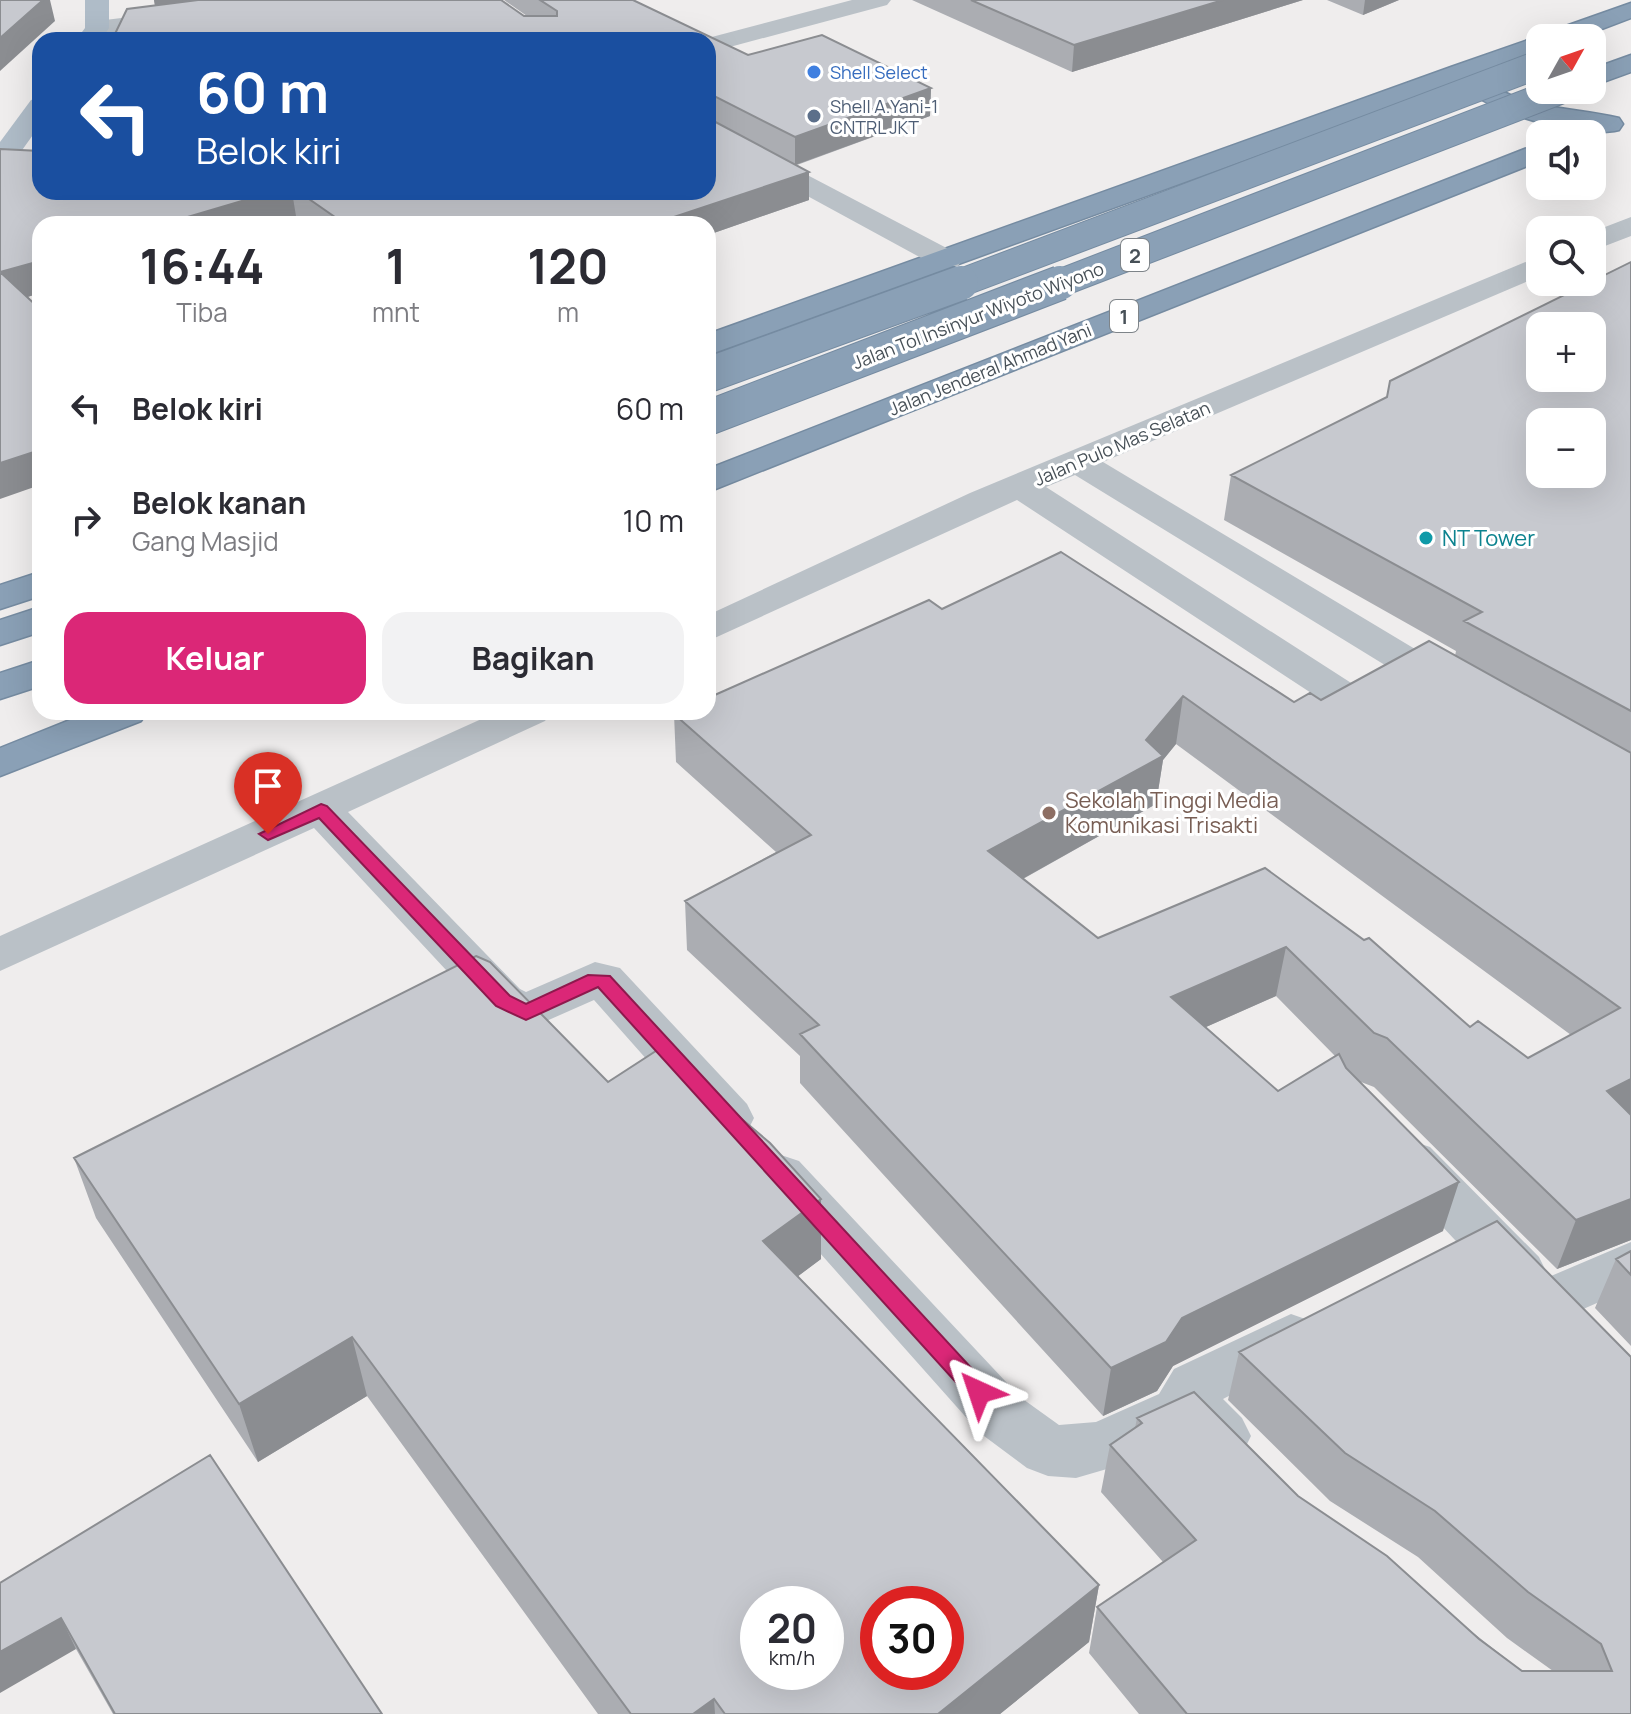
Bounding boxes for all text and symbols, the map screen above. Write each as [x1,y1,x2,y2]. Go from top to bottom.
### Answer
north arrow [1526,24,1606,104]
map controls [1526,24,1606,488]
text: 60 m [196,53,329,130]
place label: Shell Select [830,60,928,84]
marker: Shell Select [805,63,823,81]
icon: left [64,64,168,168]
place label: Shell A.Yani-1 CNTRL JKT [830,94,938,139]
marker: Shell A.Yani-1 CNTRL JKT [805,107,823,125]
button: sound [1526,120,1606,200]
text: Belok kiri [196,126,342,175]
button: search [1526,216,1606,296]
text: 16:44 [139,233,265,298]
text: 1 [385,233,406,298]
text: 120 [527,233,609,298]
road number: 2 [1121,239,1149,271]
street label: Jalan Tol Insinyur Wiyoto Wiyono [849,256,1107,374]
text: Tiba [176,294,228,330]
text: mnt [372,294,420,330]
text: m [557,294,579,330]
road number: 1 [1110,300,1138,332]
button: + [1526,312,1606,392]
street label: Jalan Jenderal Ahmad Yani [885,317,1095,421]
icon: left [64,386,108,430]
text: Belok kiri [132,388,263,429]
text: 60 m [616,388,684,429]
street label: Jalan Pulo Mas Selatan [1030,395,1214,491]
button: − [1526,408,1606,488]
text: Belok kanan [132,482,306,523]
icon: right [64,498,108,542]
text: 10 m [623,500,684,541]
text: Gang Masjid [132,523,279,559]
place label: NT Tower [1442,523,1535,553]
marker: NT Tower [1417,529,1435,547]
button: Keluar [64,612,366,704]
button: Bagikan [382,612,684,704]
pin [234,752,302,834]
icon: arrive [246,764,290,808]
place label: Sekolah Tinggi Media Komunikasi Trisakti [1065,785,1279,840]
marker: Sekolah Tinggi Media Komunikasi Trisakti [1040,804,1058,822]
position arrow [937,1350,1021,1434]
speed limit sign: 30 [860,1586,964,1690]
text: 20 [767,1600,817,1655]
text: km/h [769,1644,815,1671]

